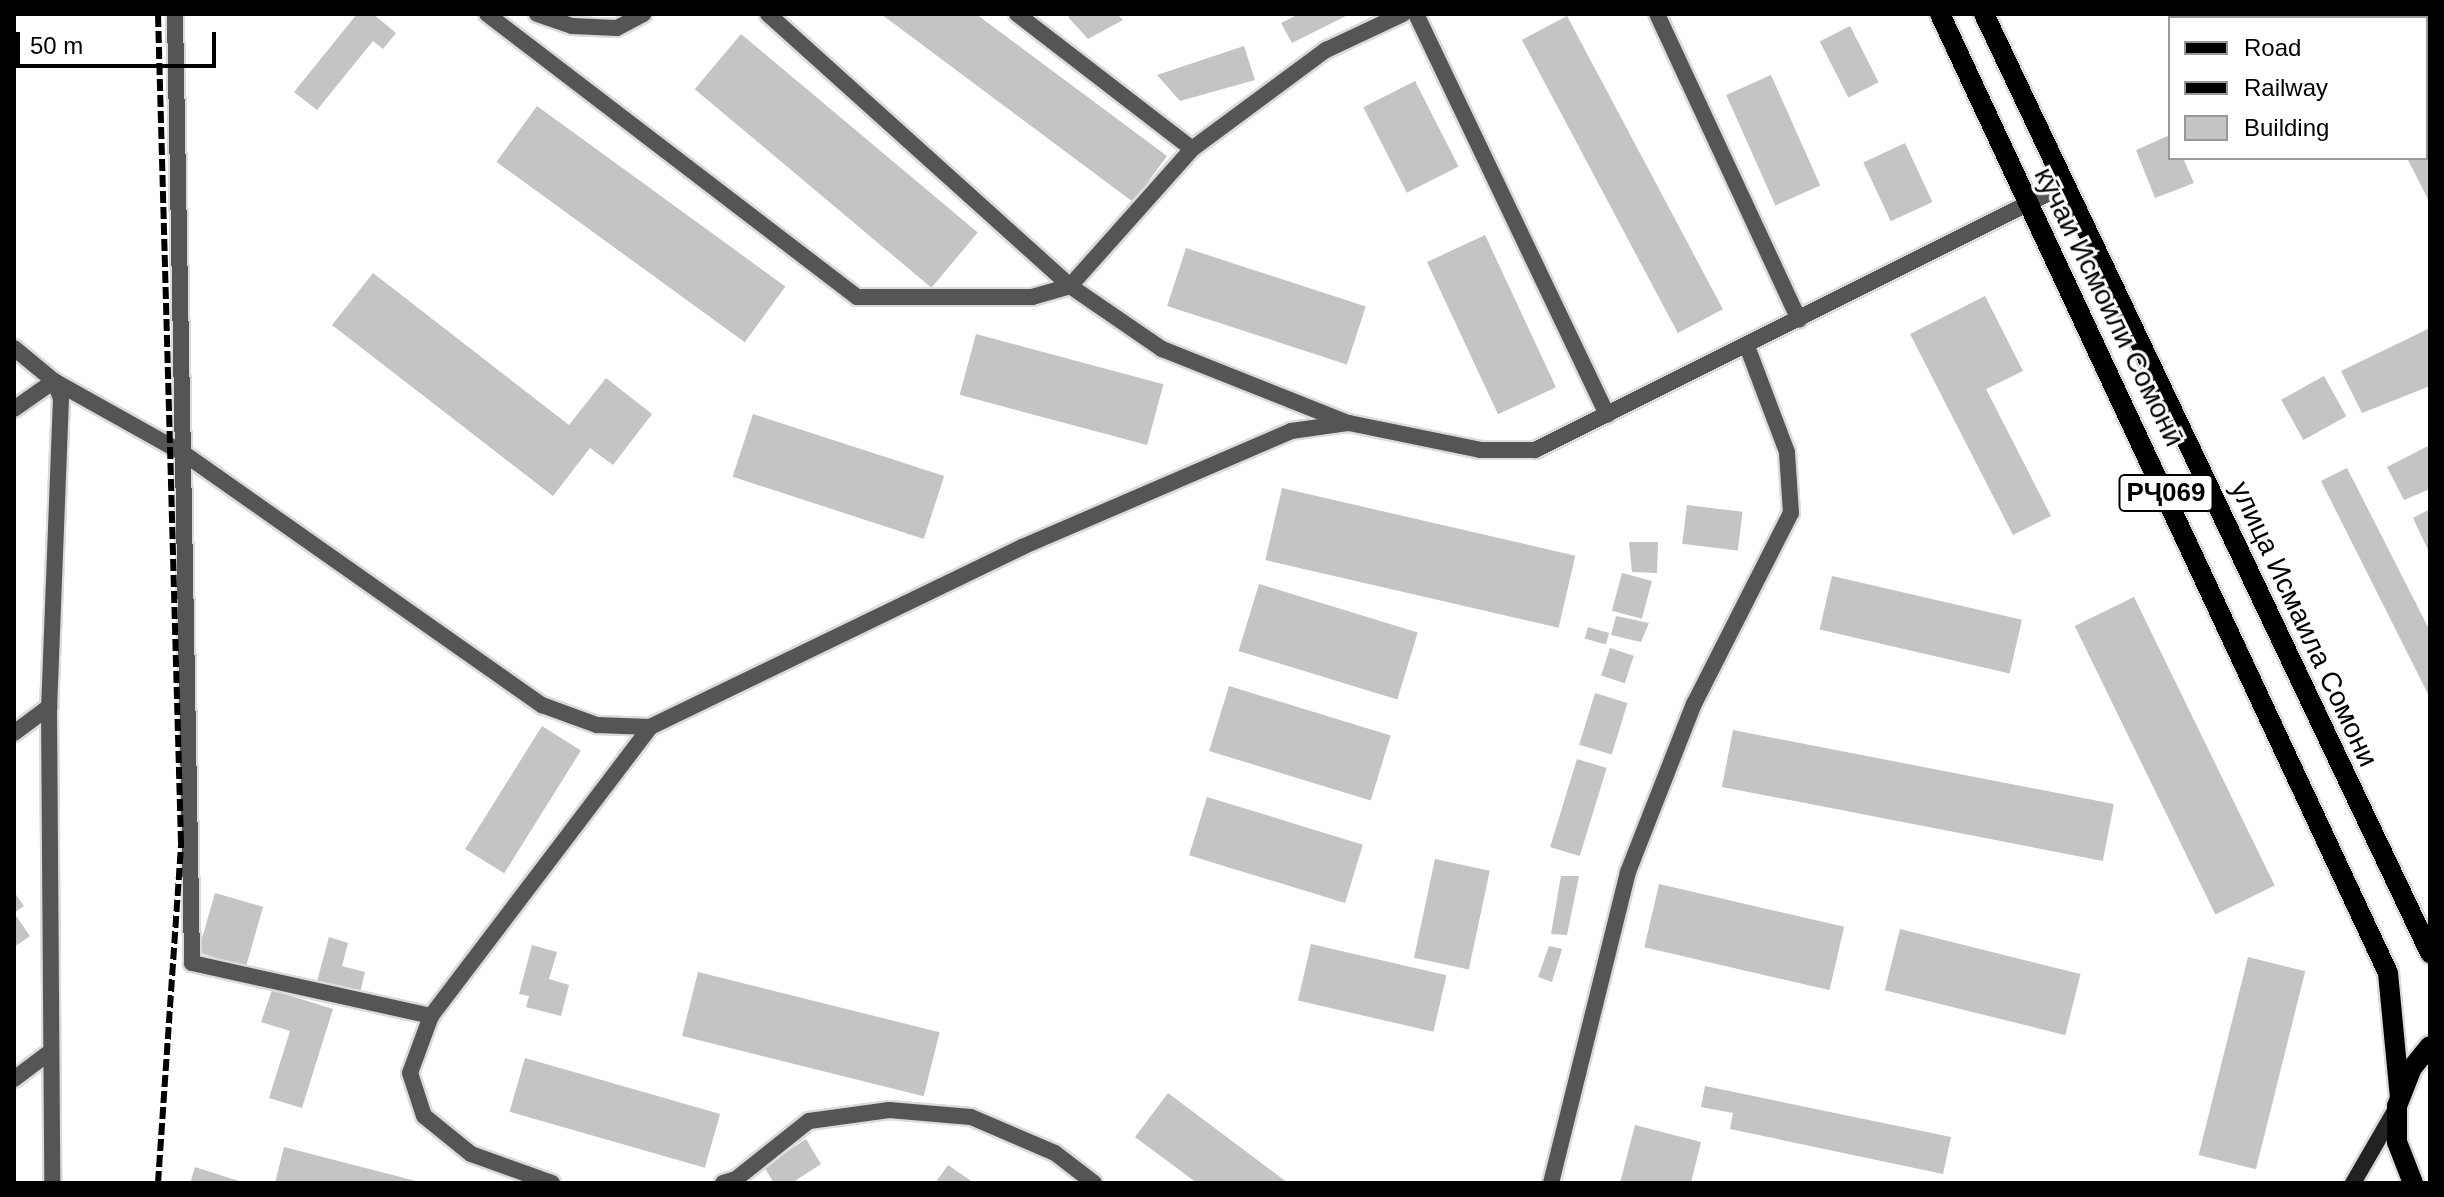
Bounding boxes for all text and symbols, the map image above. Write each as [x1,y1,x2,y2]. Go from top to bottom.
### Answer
scale bar [20,16,220,66]
legend [2168,16,2428,160]
text: 50 m [30,32,83,59]
text: Road [2244,34,2301,61]
text: Railway [2244,74,2328,101]
text: Building [2244,114,2329,141]
street label: кӯчаи Исмоили Сомонӣ [2027,162,2191,452]
road number: РҶ069 [2118,471,2214,515]
street label: улица Исмаила Сомони [2223,476,2385,772]

